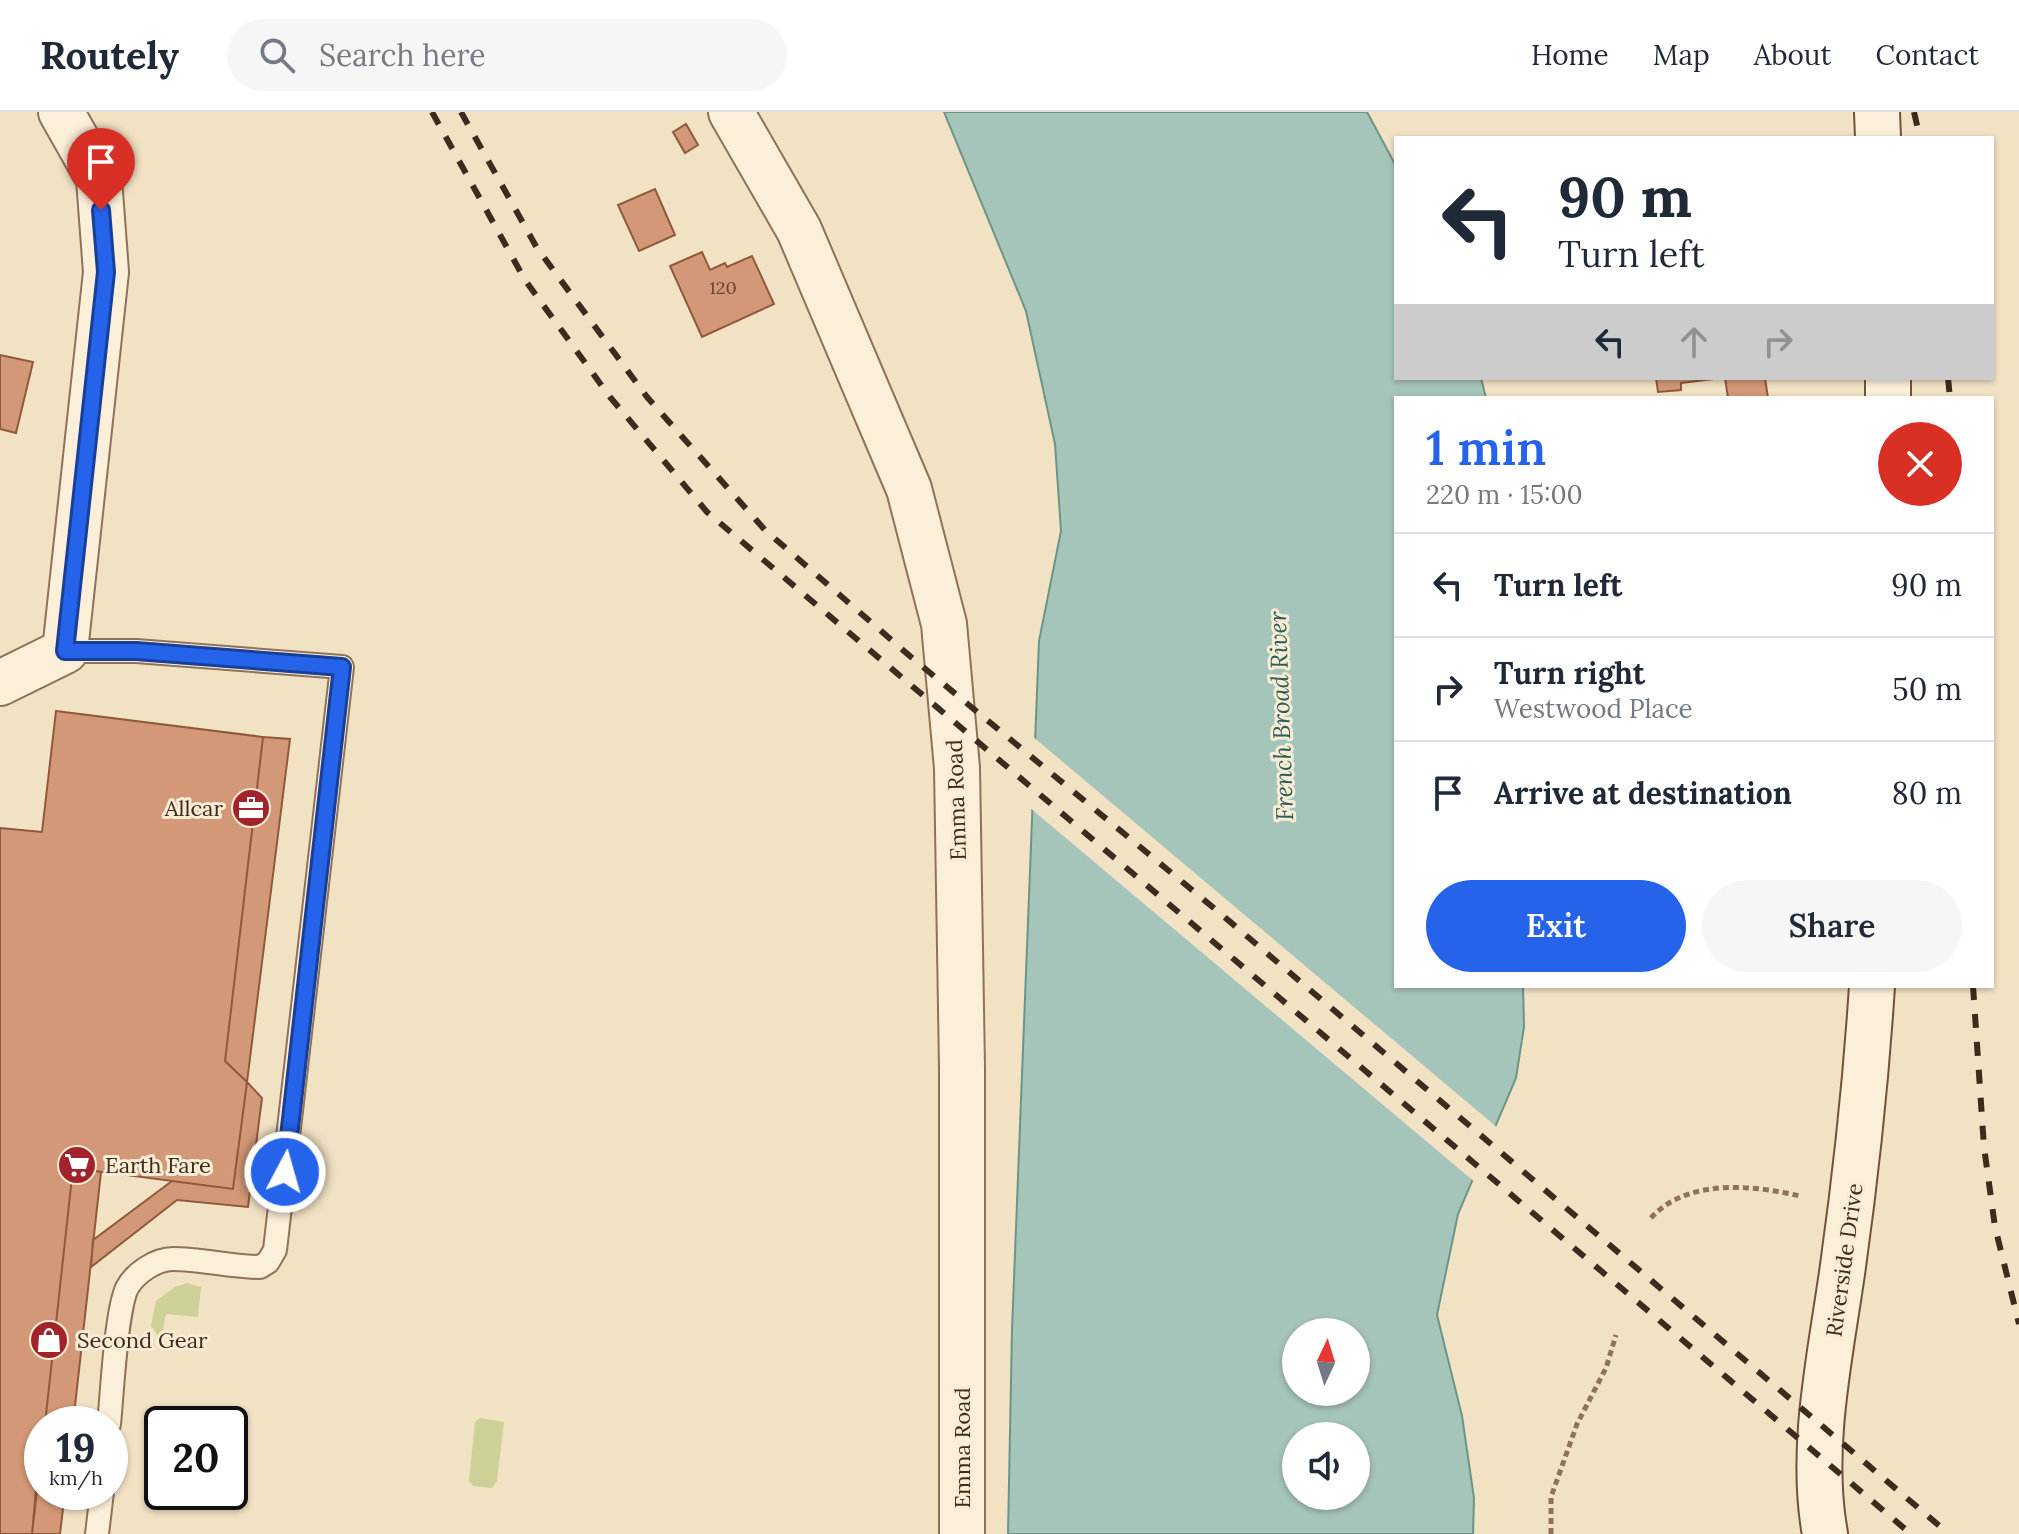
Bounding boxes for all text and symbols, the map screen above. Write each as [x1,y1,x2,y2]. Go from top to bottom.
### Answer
search box [227,19,787,91]
text: Routely [40,31,179,79]
icon: search [255,33,299,77]
text: Search here [319,36,486,74]
text: Home [1531,37,1609,73]
text: Map [1653,37,1710,73]
text: About [1754,37,1831,73]
text: Contact [1875,37,1979,73]
pin [67,128,135,210]
icon: arrive [79,140,123,184]
text: 90 m [1558,161,1692,232]
icon: left [1426,168,1530,272]
text: Turn left [1558,231,1705,277]
house number: 120 [709,276,737,299]
icon: left [1588,320,1632,364]
icon: ahead [1672,320,1716,364]
icon: right [1756,320,1800,364]
text: 1 min [1426,417,1546,478]
button: close [1878,422,1962,506]
text: 220 m · 15:00 [1426,478,1583,511]
icon: left [1426,563,1470,607]
text: Turn left [1494,566,1622,604]
text: 90 m [1891,566,1962,604]
water label: French Broad River [1262,611,1300,821]
text: Turn right [1494,654,1645,692]
icon: right [1426,667,1470,711]
text: 50 m [1892,670,1962,708]
text: Westwood Place [1494,692,1693,725]
street label: Emma Road [940,739,972,861]
icon: arrive [1426,771,1470,815]
text: Arrive at destination [1494,774,1792,812]
text: 80 m [1892,774,1962,812]
office icon: Allcar [230,787,272,829]
place label: Allcar [164,794,223,822]
button: Exit [1426,880,1686,972]
button: Share [1702,880,1962,972]
position arrow [243,1130,327,1214]
supermarket icon: Earth Fare [56,1144,98,1186]
place label: Earth Fare [105,1151,211,1179]
street label: Riverside Drive [1819,1181,1869,1339]
north arrow [1282,1318,1370,1406]
map controls [1282,1318,1370,1510]
shop icon: Second Gear [28,1319,70,1361]
place label: Second Gear [77,1326,208,1354]
street label: Emma Road [948,1387,976,1509]
speed limit sign: 20 [144,1406,248,1510]
text: 19 [56,1422,96,1473]
button: sound [1282,1422,1370,1510]
text: km/h [49,1465,103,1490]

